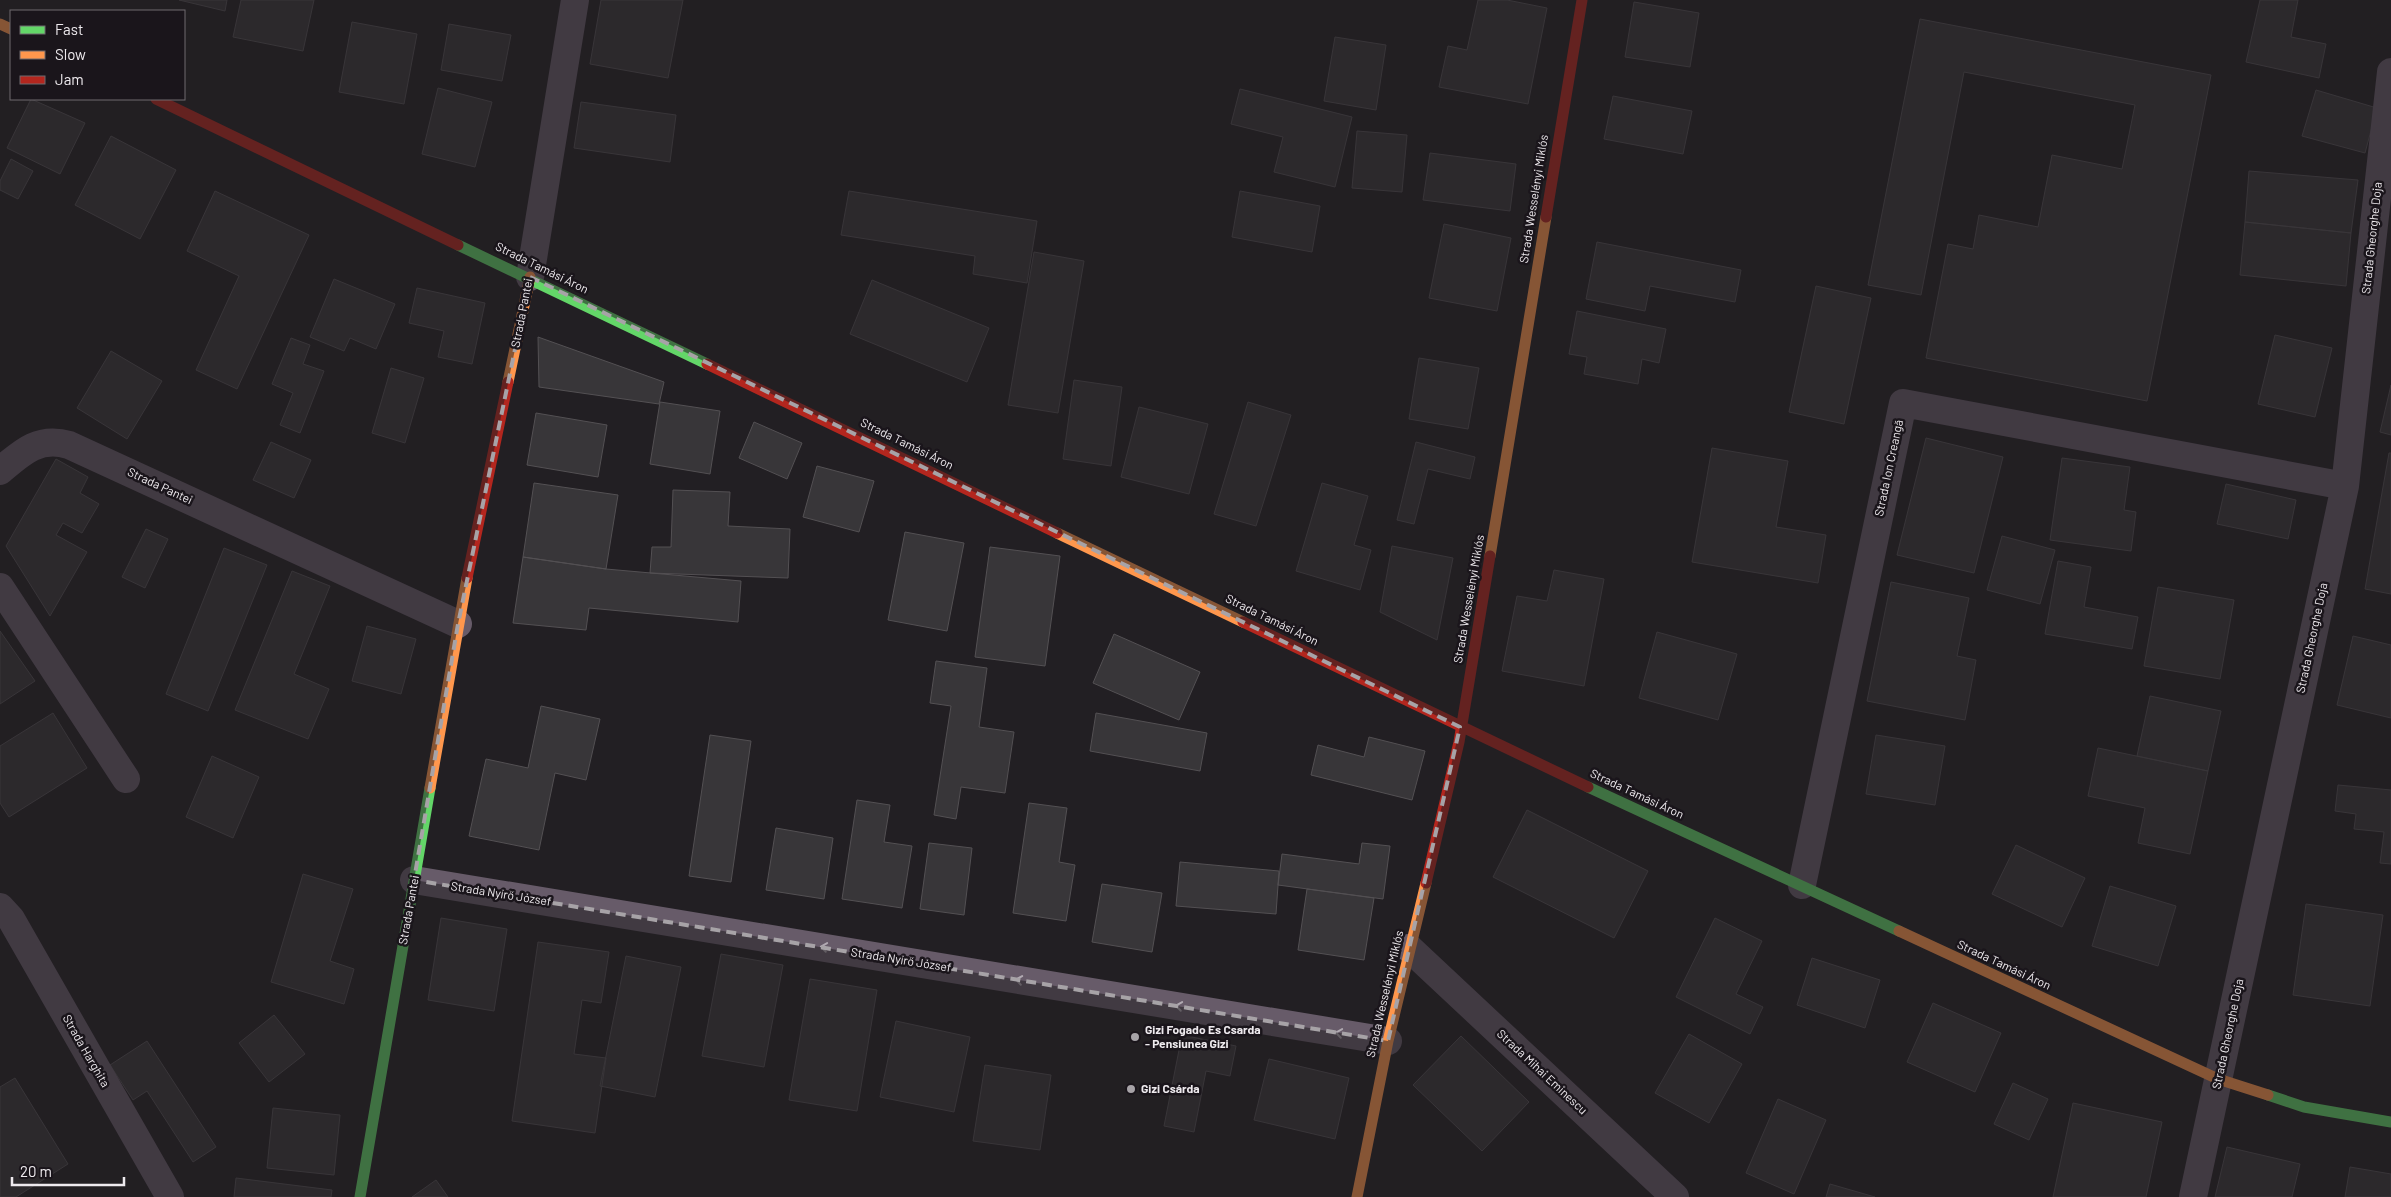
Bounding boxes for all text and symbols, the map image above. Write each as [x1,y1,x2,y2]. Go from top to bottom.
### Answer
legend [10,10,185,100]
text: Fast [55,20,83,38]
text: Slow [55,45,86,63]
text: Jam [55,70,84,88]
street label: Strada Wesselényi Miklós [1516,133,1550,264]
street label: Strada Gheorghe Doja [2358,181,2384,295]
street label: Strada Tamási Áron [494,239,591,296]
street label: Strada Pantei [507,277,535,349]
street label: Strada Tamási Áron [859,415,956,472]
street label: Strada Ion Creangă [1871,418,1905,517]
street label: Strada Pantei [126,464,195,506]
street label: Strada Wesselényi Miklós [1450,533,1486,664]
street label: Strada Gheorghe Doja [2292,581,2330,694]
street label: Strada Tamási Áron [1224,591,1321,648]
street label: Strada Tamási Áron [1588,765,1686,821]
street label: Strada Pantei [395,874,421,946]
street label: Strada Nyírő József [450,878,552,908]
street label: Strada Wesselényi Miklós [1363,929,1406,1059]
street label: Strada Tamási Áron [1955,936,2053,992]
one-way arrow [820,943,828,953]
street label: Strada Nyírő József [850,944,952,974]
one-way arrow [1014,975,1023,985]
street label: Strada Gheorghe Doja [2208,977,2246,1090]
one-way arrow [1175,1002,1183,1012]
street label: Strada Harghita [60,1012,113,1089]
place label: Gizi Fogado Es Csarda - Pensiunea Gizi [1145,1022,1261,1050]
street label: Strada Mihai Eminescu [1495,1026,1591,1117]
one-way arrow [1335,1028,1344,1038]
marker: Gizi Fogado Es Csarda - Pensiunea Gizi [1129,1031,1141,1043]
place label: Gizi Csárda [1141,1081,1200,1095]
marker: Gizi Csárda [1125,1083,1137,1095]
scale bar [12,1154,125,1186]
text: 20 m [20,1162,52,1180]

